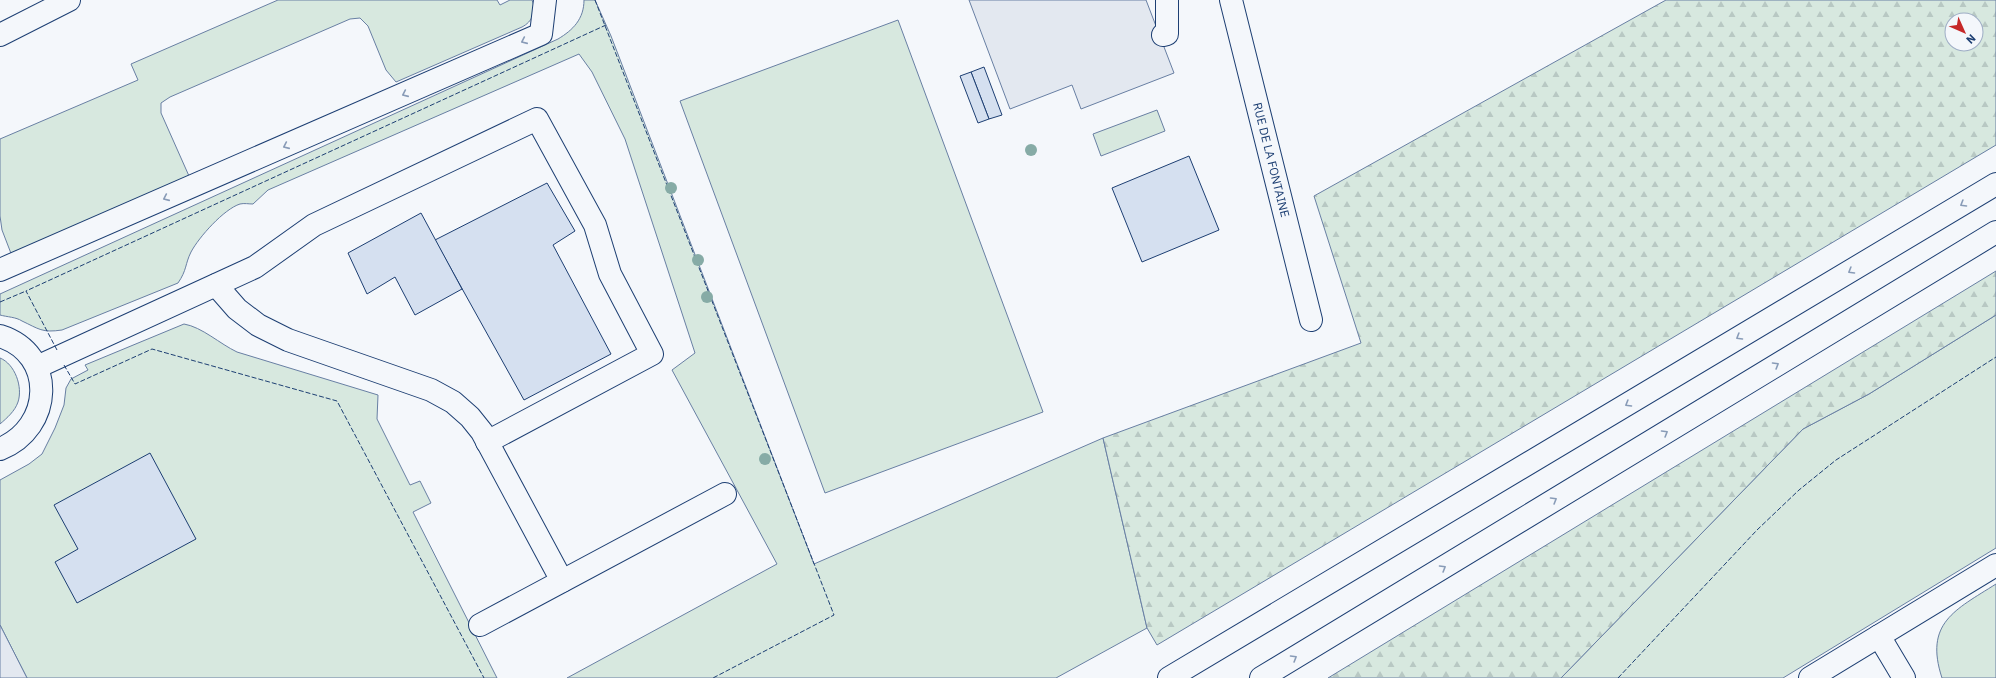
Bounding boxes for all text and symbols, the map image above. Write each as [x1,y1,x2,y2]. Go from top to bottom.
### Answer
north arrow [1944,12,1984,52]
text: N [1963,31,1979,47]
one-way arrow [520,37,527,45]
one-way arrow [401,89,408,97]
street label: RUE DE LA FONTAINE [1250,101,1293,219]
one-way arrow [282,141,289,149]
one-way arrow [163,193,170,201]
one-way arrow [1960,200,1967,207]
one-way arrow [1848,266,1855,273]
one-way arrow [1736,333,1743,340]
one-way arrow [1772,363,1779,370]
one-way arrow [1625,400,1632,407]
one-way arrow [1661,430,1668,437]
one-way arrow [1550,498,1557,505]
one-way arrow [1439,565,1446,572]
one-way arrow [1290,655,1297,662]

